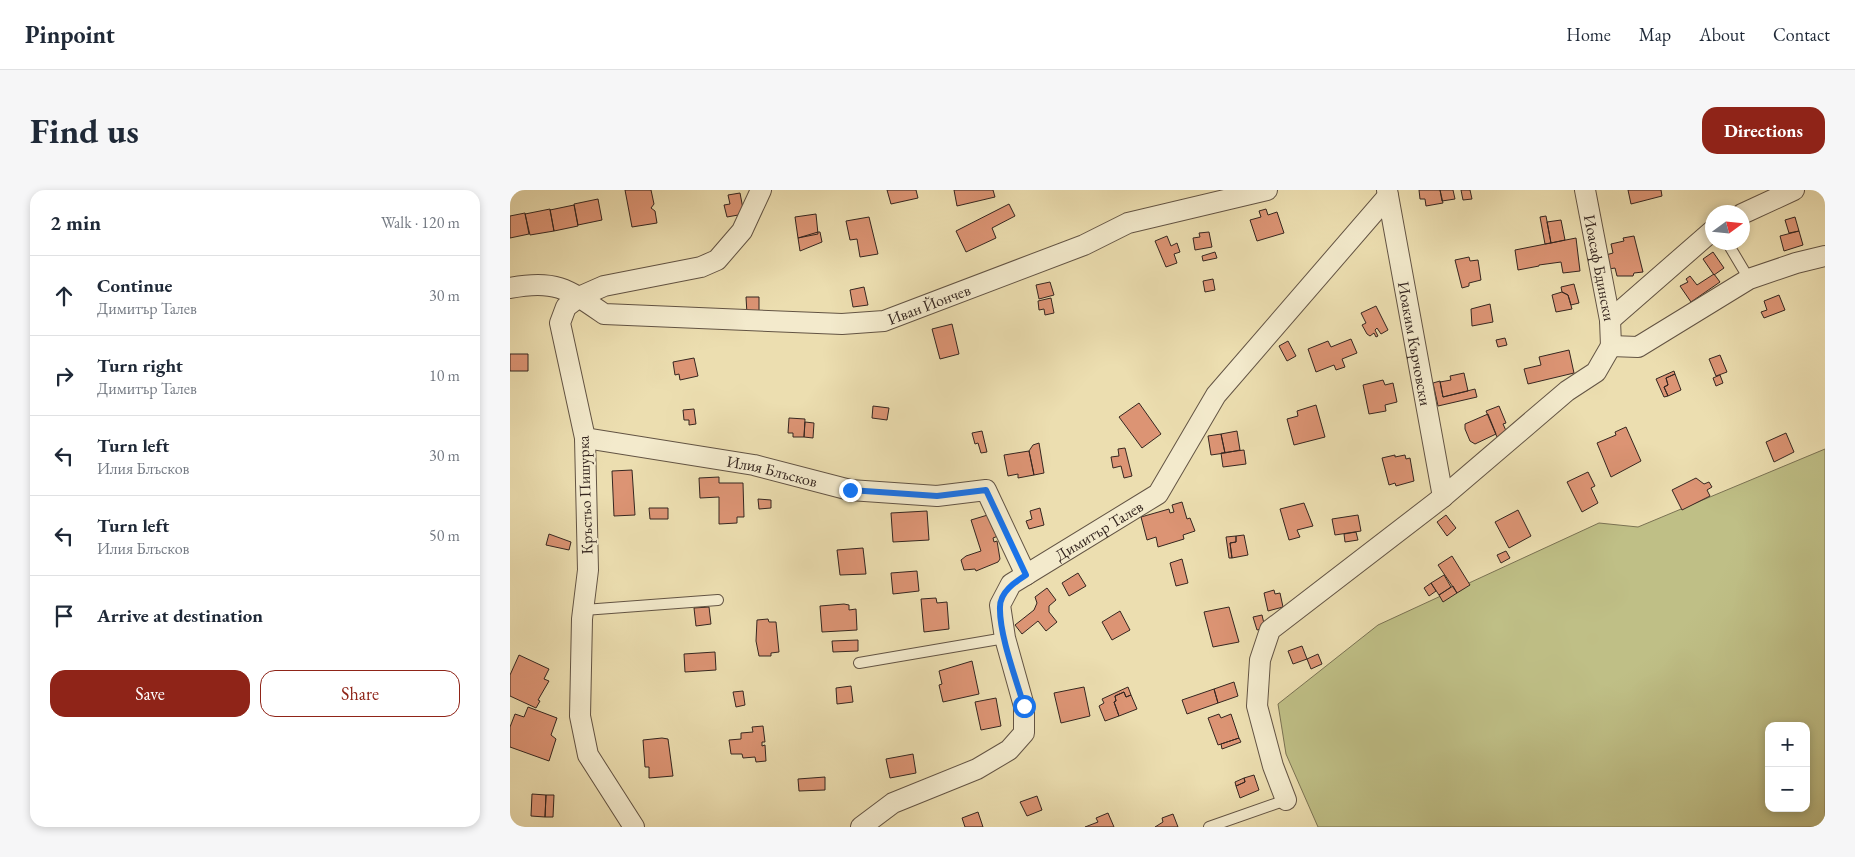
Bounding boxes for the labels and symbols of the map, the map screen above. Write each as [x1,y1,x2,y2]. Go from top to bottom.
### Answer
north arrow [1705,205,1750,250]
street label: Иоасаф Бдински [1579,213,1621,323]
street label: Иван Йончев [884,279,973,329]
street label: Иоаким Кърчовски [1393,279,1437,408]
street label: Кръстьо Пишурка [572,435,598,555]
street label: Илия Блъсков [725,450,820,492]
route end [839,479,862,502]
street label: Димитър Талев [1051,495,1147,565]
route start [1013,695,1036,718]

